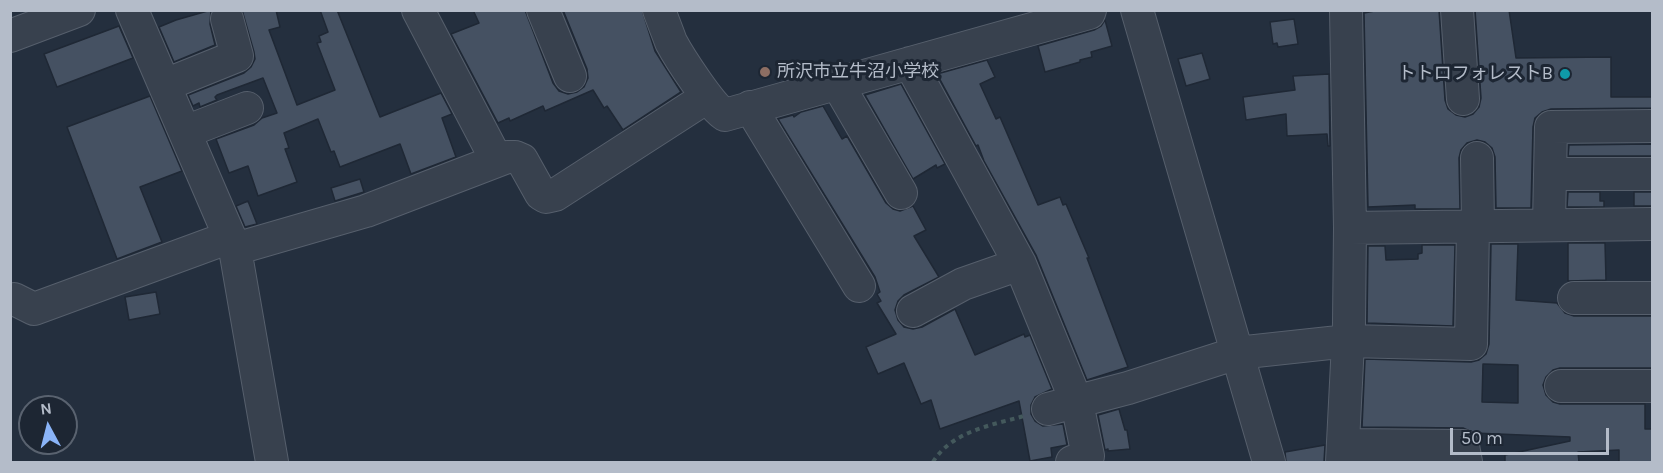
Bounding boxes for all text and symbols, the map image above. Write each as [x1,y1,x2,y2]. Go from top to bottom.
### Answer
place label: 所沢市立牛沼小学校 [777,61,939,83]
place label: トトロフォレストB [1398,63,1553,85]
marker: 所沢市立牛沼小学校 [758,65,772,79]
marker: トトロフォレストB [1558,67,1572,81]
north arrow [18,395,78,455]
text: N [39,398,53,419]
scale bar [1453,416,1612,454]
text: 50 m [1461,427,1503,449]

